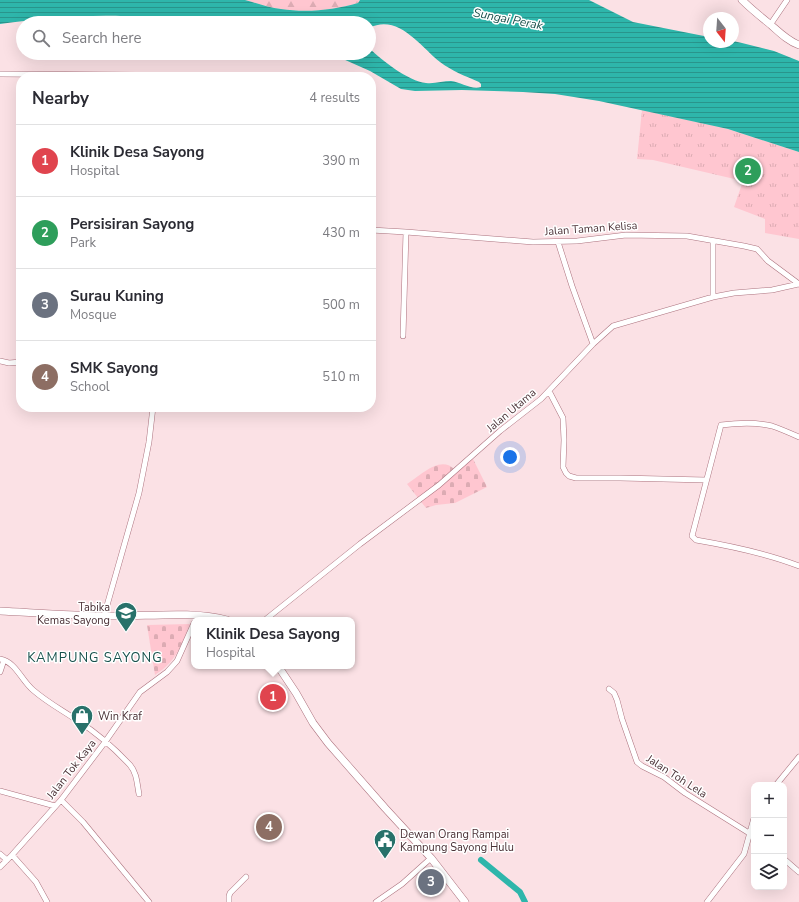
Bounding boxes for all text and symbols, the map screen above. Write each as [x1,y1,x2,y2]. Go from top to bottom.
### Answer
water label: Sungai Perak [472,4,545,34]
north arrow [703,12,739,48]
search box [16,16,376,60]
icon: search [30,27,52,49]
text: Search here [62,28,142,48]
text: Nearby [32,87,89,110]
text: 4 results [309,89,360,107]
text: Klinik Desa Sayong [70,142,204,162]
text: 1 [41,152,49,170]
text: 390 m [322,152,360,170]
pin: 2 [735,156,761,186]
text: Hospital [70,162,119,180]
text: Persisiran Sayong [70,214,194,234]
street label: Jalan Taman Kelisa [543,218,638,239]
text: 2 [41,224,49,242]
text: 430 m [322,224,360,242]
text: Park [70,234,96,252]
text: Surau Kuning [70,286,164,306]
text: 3 [41,296,49,314]
text: 500 m [322,296,360,314]
text: Mosque [70,306,116,324]
text: SMK Sayong [70,358,158,378]
text: 4 [41,368,49,386]
text: 510 m [322,368,360,386]
text: School [70,378,110,396]
street label: Jalan Utama [483,385,539,436]
your location [500,447,520,467]
place label: Tabika Kemas Sayong [37,600,110,628]
school or university icon: Tabika Kemas Sayong [113,600,139,633]
popup [191,617,355,669]
text: Klinik Desa Sayong [206,624,340,644]
text: Hospital [206,644,255,662]
district label: KAMPUNG SAYONG [27,649,163,667]
pin: 1 [260,682,286,712]
shop icon: Win Kraf [69,703,95,736]
place label: Win Kraf [98,709,142,724]
street label: Jalan Tok Kaya [43,736,100,803]
street label: Jalan Toh Lela [643,751,710,802]
map controls [751,782,787,890]
button: + [751,782,787,818]
pin: 4 [256,812,282,842]
button: − [751,818,787,854]
public building icon: Dewan Orang Rampai Kampung Sayong Hulu [372,827,398,860]
place label: Dewan Orang Rampai Kampung Sayong Hulu [400,827,514,855]
button: layers [751,854,787,890]
pin: 3 [418,867,444,897]

